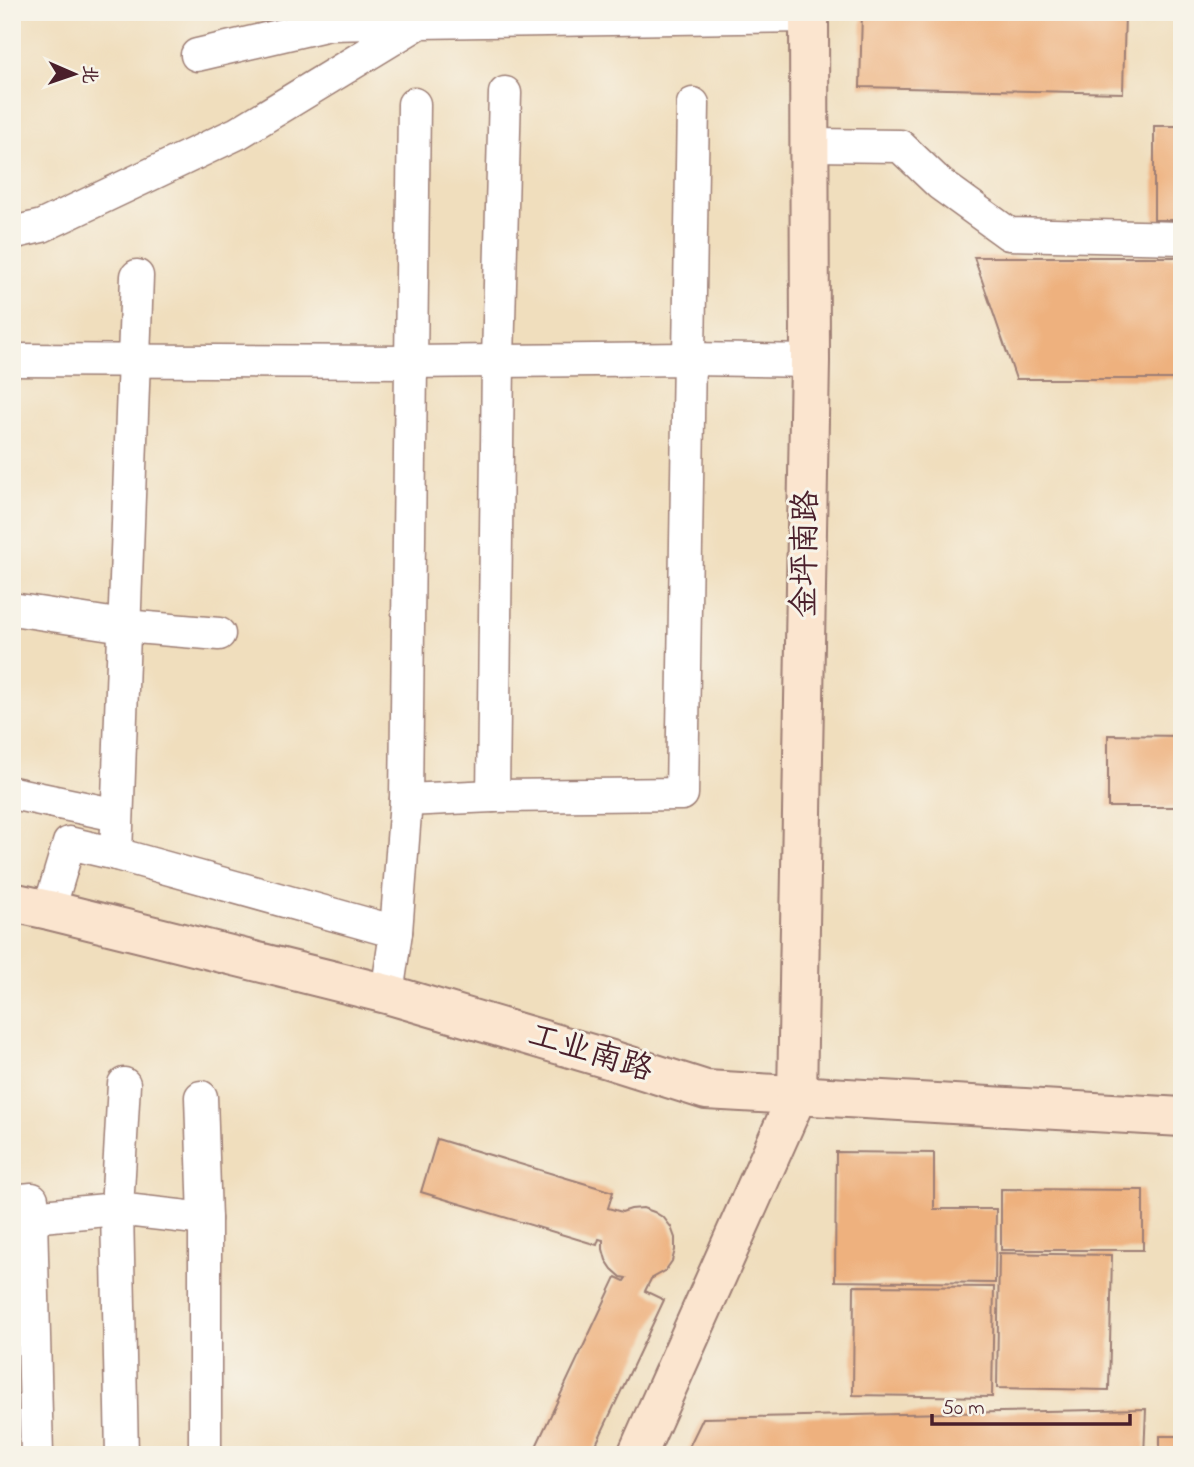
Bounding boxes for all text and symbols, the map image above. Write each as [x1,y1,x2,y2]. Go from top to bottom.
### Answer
north arrow [38,38,108,108]
text: 北 [75,65,102,84]
street label: 金坪南路 [782,490,832,618]
street label: 工业南路 [522,1013,658,1095]
scale bar [932,1383,1129,1427]
text: 50 m [942,1394,985,1424]

